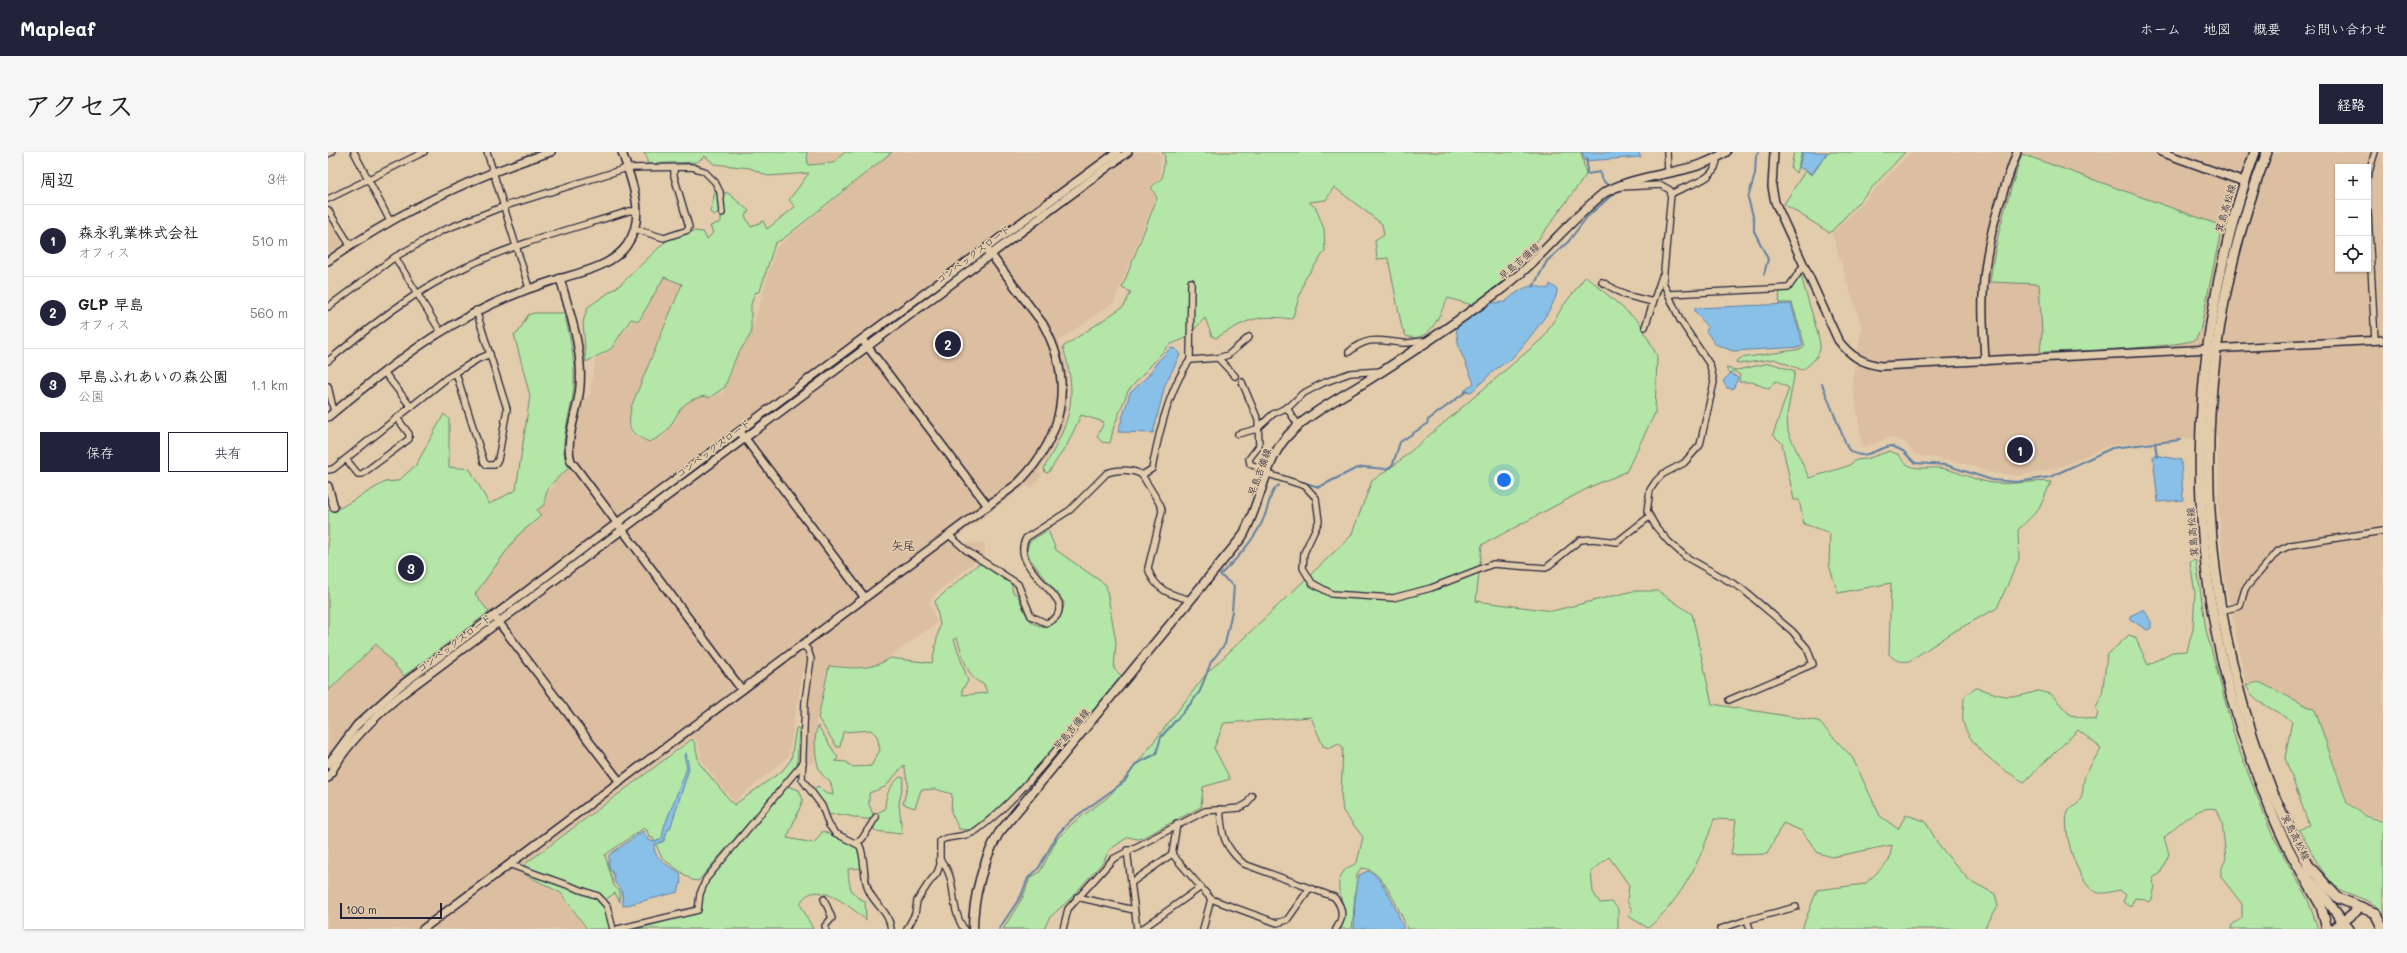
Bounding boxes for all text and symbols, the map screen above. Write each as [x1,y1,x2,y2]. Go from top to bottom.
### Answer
text: Mapleaf [20,16,95,41]
text: ホーム [2140,19,2181,38]
text: 地図 [2203,19,2231,38]
text: 概要 [2253,19,2281,38]
text: お問い合わせ [2303,19,2387,38]
button: 経路 [2319,84,2383,124]
text: アクセス [24,87,134,123]
map controls [2335,164,2371,272]
button: + [2335,164,2371,200]
text: 周辺 [40,168,74,190]
text: 3件 [267,170,288,187]
street label: 箕島高松線 [2211,182,2239,234]
button: − [2335,200,2371,236]
street label: コンベックスロード [933,221,1013,287]
text: 森永乳業株式会社 [78,222,198,242]
text: 1 [50,232,56,249]
text: 510 m [252,232,288,249]
button: locate [2335,236,2371,272]
street label: 早島吉備線 [1496,239,1542,283]
text: オフィス [78,243,130,260]
text: GLP 早島 [78,294,144,314]
text: 2 [49,304,57,321]
text: 560 m [250,304,288,321]
text: オフィス [78,315,130,332]
pin: 2 [935,329,961,359]
text: 早島ふれあいの森公園 [78,366,228,386]
text: 3 [49,376,57,393]
text: 1.1 km [251,376,288,393]
text: 公園 [78,387,104,404]
street label: コンベックスロード [673,415,753,481]
button: 保存 [40,432,160,472]
button: 共有 [168,432,288,472]
pin: 1 [2007,435,2033,465]
street label: 早島吉備線 [1244,446,1274,498]
your location [1494,470,1514,490]
street label: 箕島高松線 [2183,506,2201,558]
district label: 矢尾 [891,537,915,553]
pin: 3 [398,553,424,583]
street label: コンベックスロード [414,610,494,676]
street label: 早島吉備線 [1050,705,1092,753]
street label: 箕島高松線 [2278,812,2314,862]
scale bar [340,901,442,920]
text: 100 m [346,902,377,917]

